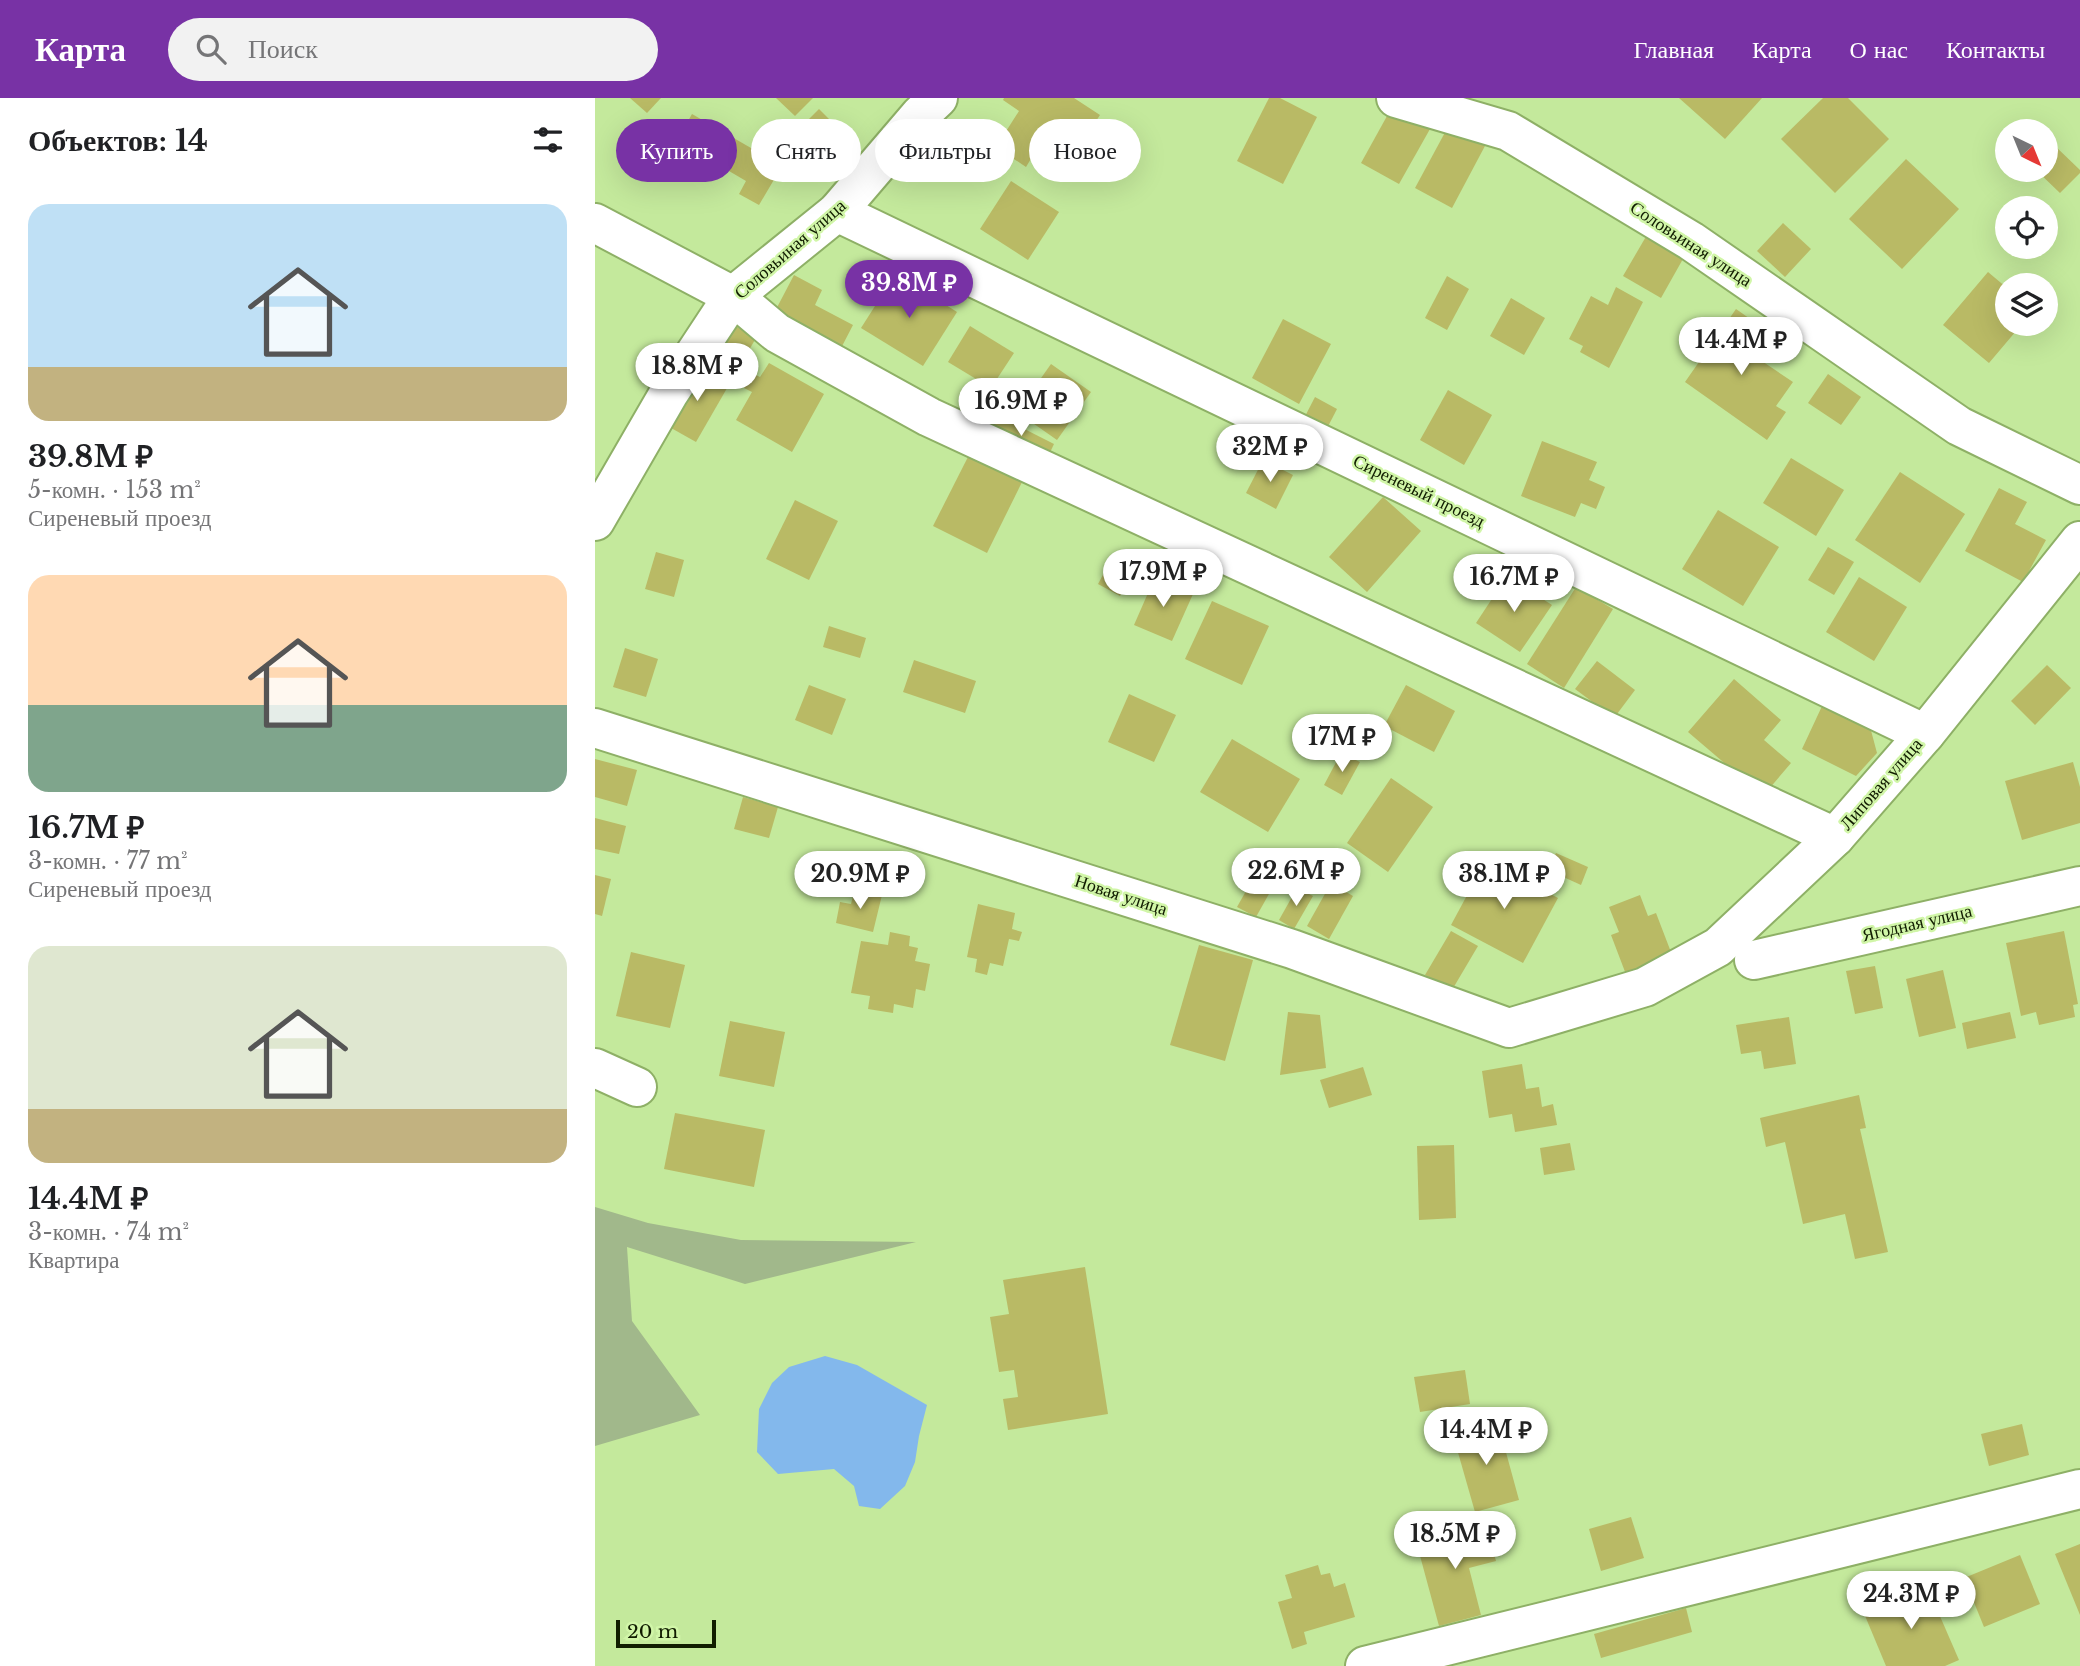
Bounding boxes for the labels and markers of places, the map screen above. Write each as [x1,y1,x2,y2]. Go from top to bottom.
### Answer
pin: 39.8M ₽ [844,260,974,320]
pin: 14.4M ₽ [1676,317,1806,377]
pin: 18.8M ₽ [632,344,762,403]
pin: 16.9M ₽ [956,378,1086,438]
pin: 32M ₽ [1221,424,1319,484]
pin: 17.9M ₽ [1098,550,1228,609]
pin: 16.7M ₽ [1449,554,1579,614]
pin: 17M ₽ [1293,714,1391,774]
pin: 22.6M ₽ [1231,848,1361,908]
pin: 20.9M ₽ [795,852,925,911]
pin: 38.1M ₽ [1439,852,1569,911]
pin: 14.4M ₽ [1421,1408,1551,1467]
pin: 18.5M ₽ [1390,1512,1520,1571]
pin: 24.3M ₽ [1846,1572,1976,1631]

